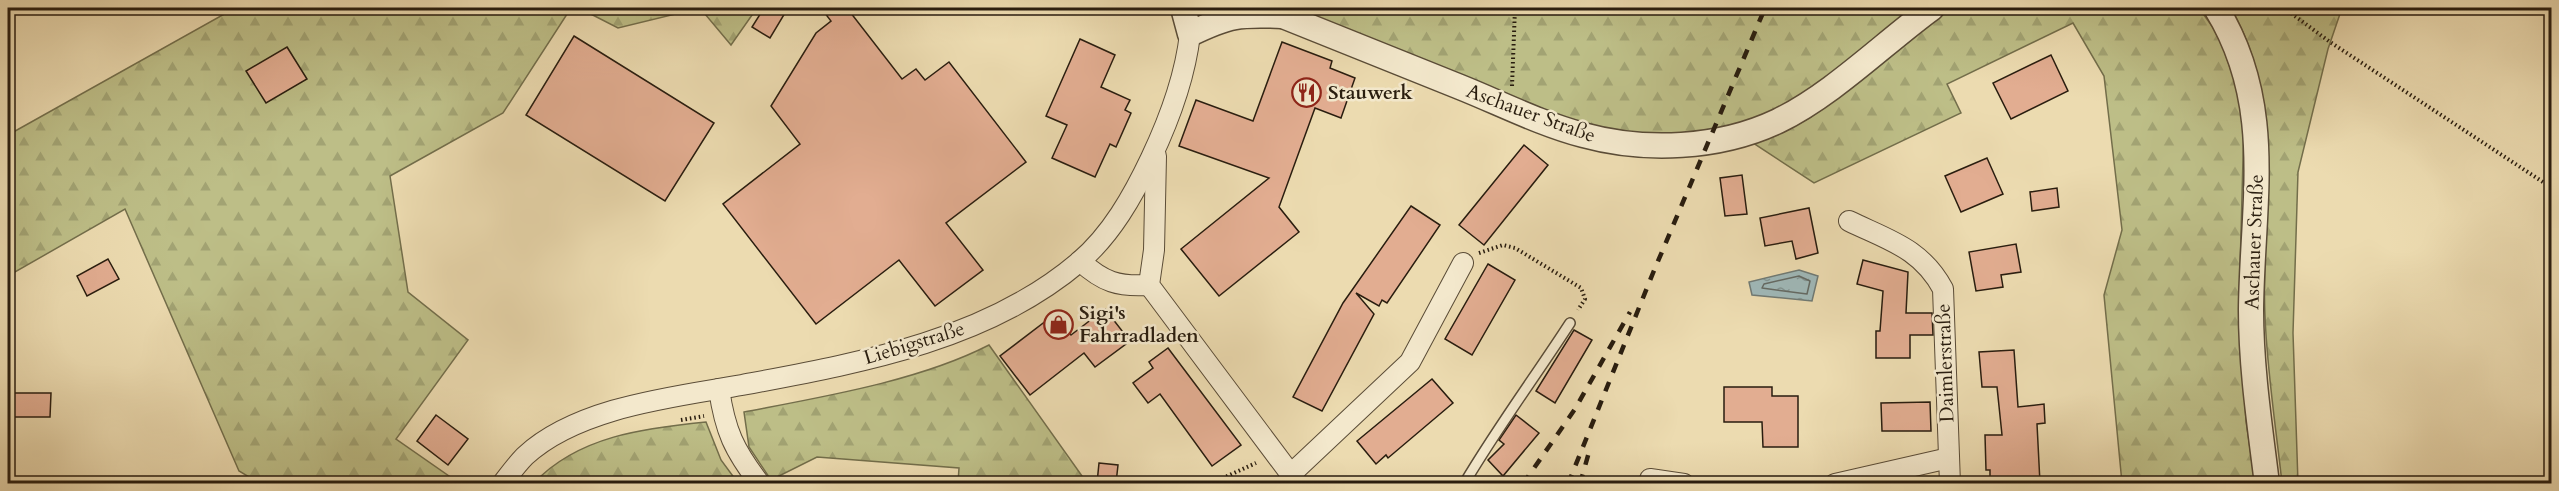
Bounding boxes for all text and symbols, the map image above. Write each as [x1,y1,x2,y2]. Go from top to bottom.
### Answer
restaurant icon: Stauwerk [1291,76,1323,108]
street label: Aschauer Straße [1463,77,1599,149]
place label: Stauwerk [1328,79,1413,106]
street label: Aschauer Straße [2238,174,2270,310]
place label: Sigi's Fahrradladen [1079,299,1199,349]
street label: Daimlerstraße [1929,303,1961,423]
shop icon: Sigi's Fahrradladen [1042,308,1074,340]
street label: Liebigstraße [860,315,968,371]

